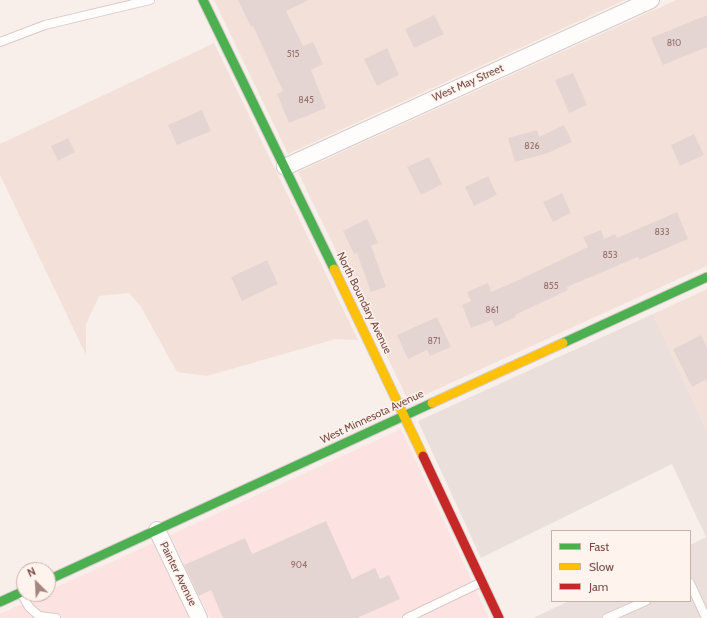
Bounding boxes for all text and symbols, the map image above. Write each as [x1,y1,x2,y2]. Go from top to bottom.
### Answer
house number: 810 [667,38,681,48]
house number: 515 [287,49,299,59]
street label: West May Street [430,61,506,105]
house number: 845 [298,95,314,105]
house number: 826 [524,141,540,151]
house number: 833 [654,227,670,237]
street label: North Boundary Avenue [334,250,394,356]
house number: 853 [602,250,618,260]
house number: 855 [543,281,559,291]
house number: 861 [485,305,499,315]
house number: 871 [428,336,440,346]
street label: West Minnesota Avenue [318,387,426,447]
legend [551,530,691,602]
text: Fast [589,539,609,554]
street label: Painter Avenue [157,540,199,608]
text: Slow [589,559,614,574]
house number: 904 [291,560,307,570]
north arrow [16,562,56,602]
text: N [25,564,38,580]
text: Jam [589,579,608,594]

